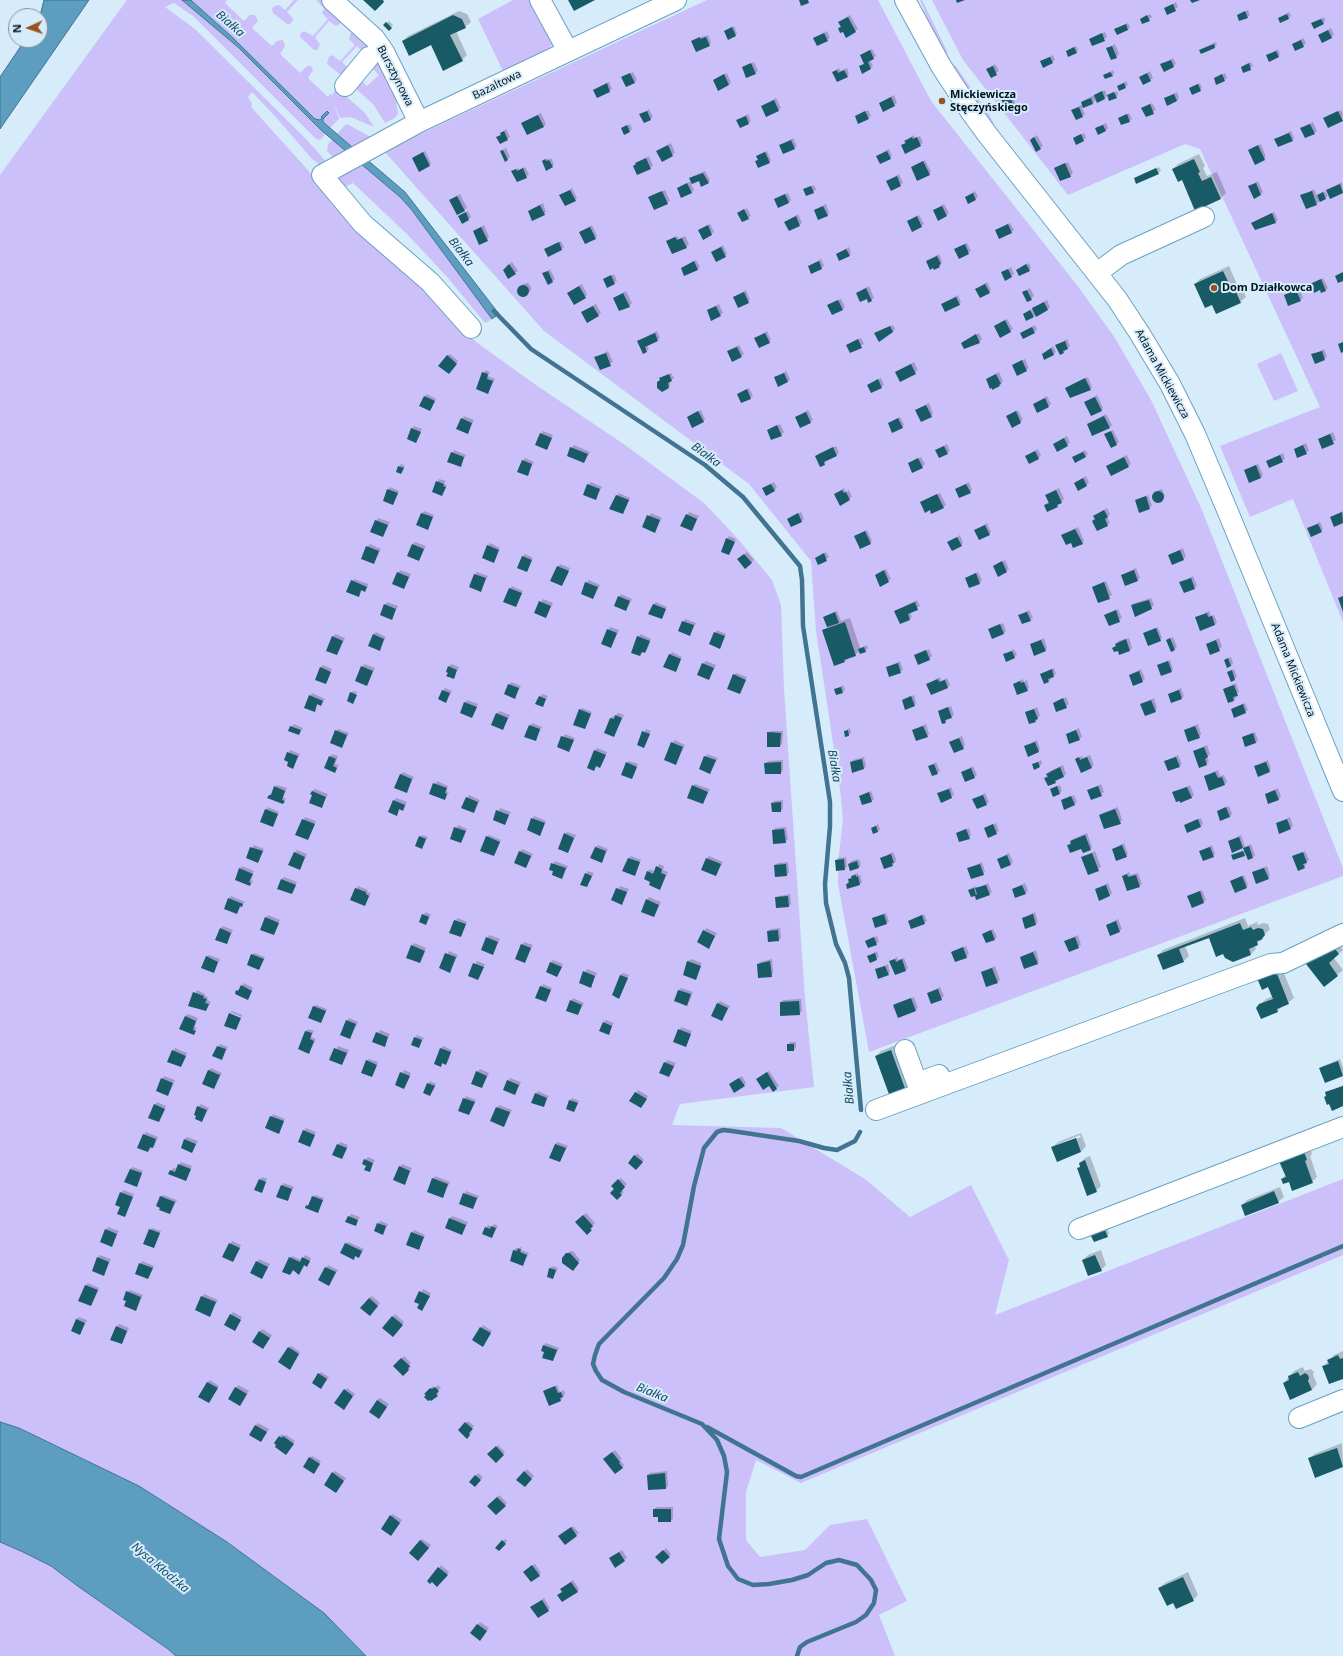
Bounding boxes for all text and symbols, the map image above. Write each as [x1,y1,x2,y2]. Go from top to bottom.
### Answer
north arrow [8,8,48,48]
water label: Białka [213,8,247,40]
text: N [9,24,24,33]
street label: Bursztynowa [374,43,416,109]
street label: Bazaltowa [470,68,524,102]
place label: Mickiewicza Stęczyńskiego [950,88,1028,114]
marker: Mickiewicza Stęczyńskiego [937,96,947,106]
water label: Białka [445,235,477,269]
place label: Dom Działkowca [1222,281,1312,295]
marker: Dom Działkowca [1209,283,1219,293]
street label: Adama Mickiewicza [1132,327,1192,421]
water label: Białka [688,439,724,471]
street label: Adama Mickiewicza [1268,621,1318,719]
water label: Białka [824,749,844,783]
water label: Białka [840,1071,858,1105]
water label: Białka [634,1380,670,1406]
water label: Nysa Kłodzka [128,1540,192,1596]

